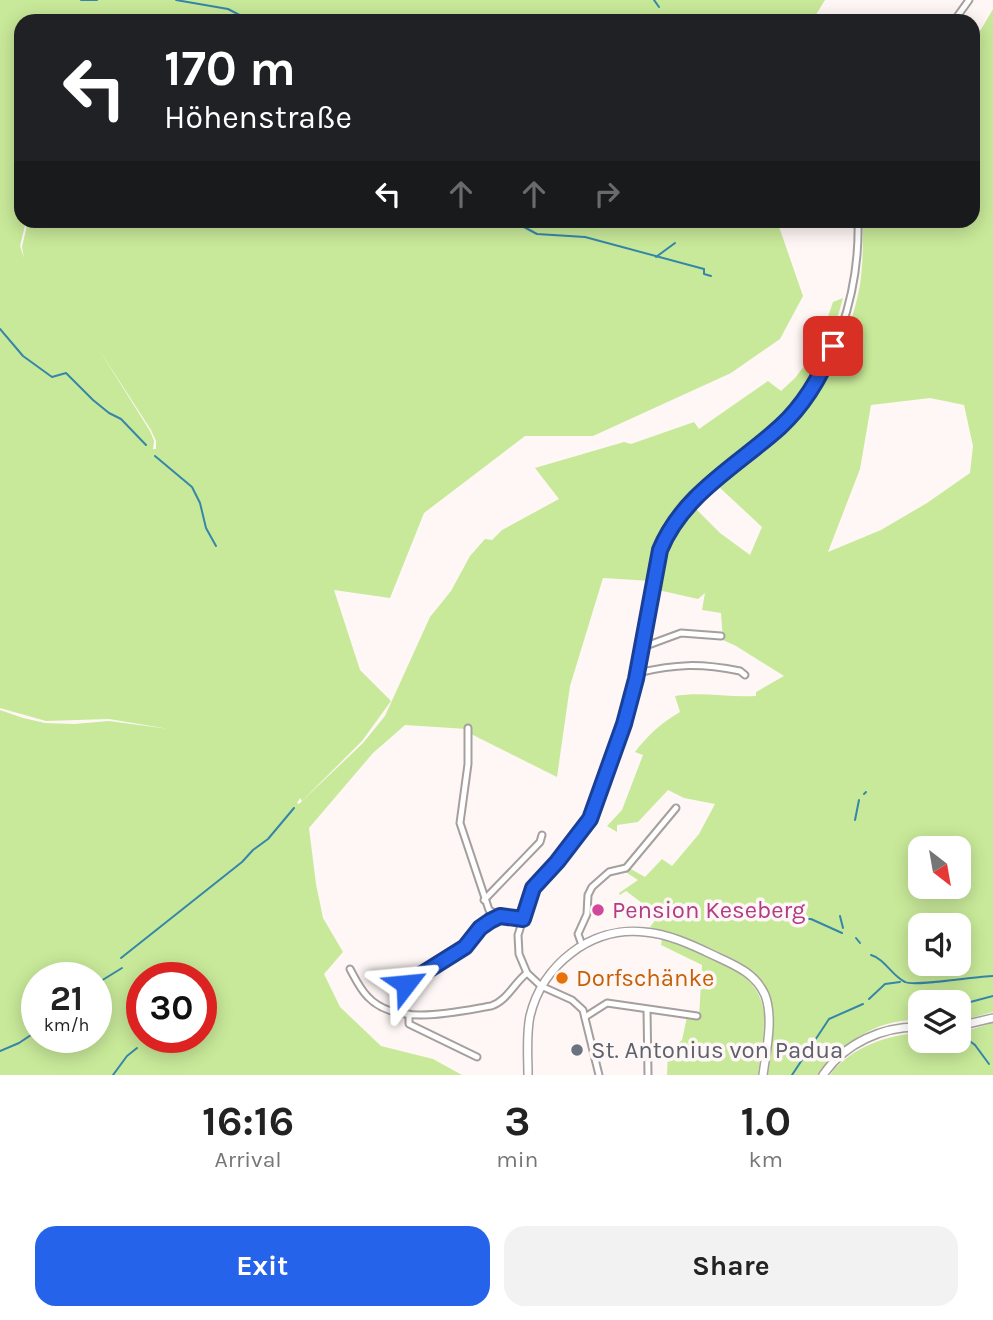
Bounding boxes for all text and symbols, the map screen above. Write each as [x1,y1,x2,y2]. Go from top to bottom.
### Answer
text: 170 m [164,40,296,97]
icon: left [49,42,140,133]
text: Höhenstraße [164,99,352,136]
icon: left [369,175,407,213]
icon: ahead [442,175,480,213]
icon: ahead [515,175,553,213]
icon: right [588,175,626,213]
pin [803,316,863,376]
icon: arrive [814,327,852,365]
north arrow [908,836,971,900]
map controls [908,836,971,1053]
place label: Pension Keseberg [612,896,806,924]
marker: Pension Keseberg [590,902,606,918]
button: sound [908,913,971,976]
position arrow [369,947,443,1021]
speed limit sign: 30 [126,962,217,1053]
place label: Dorfschänke [576,964,714,992]
marker: Dorfschänke [554,970,570,986]
text: 21 [50,978,83,1019]
button: layers [908,990,971,1053]
text: km/h [44,1014,89,1036]
place label: St. Antonius von Padua [591,1036,843,1064]
marker: St. Antonius von Padua [569,1042,585,1058]
text: 16:16 [202,1096,294,1146]
text: 3 [504,1096,530,1146]
text: 1.0 [740,1096,791,1146]
text: Arrival [214,1146,282,1173]
text: min [496,1146,538,1173]
text: km [748,1146,783,1173]
button: Exit [35,1226,490,1306]
button: Share [504,1226,958,1306]

